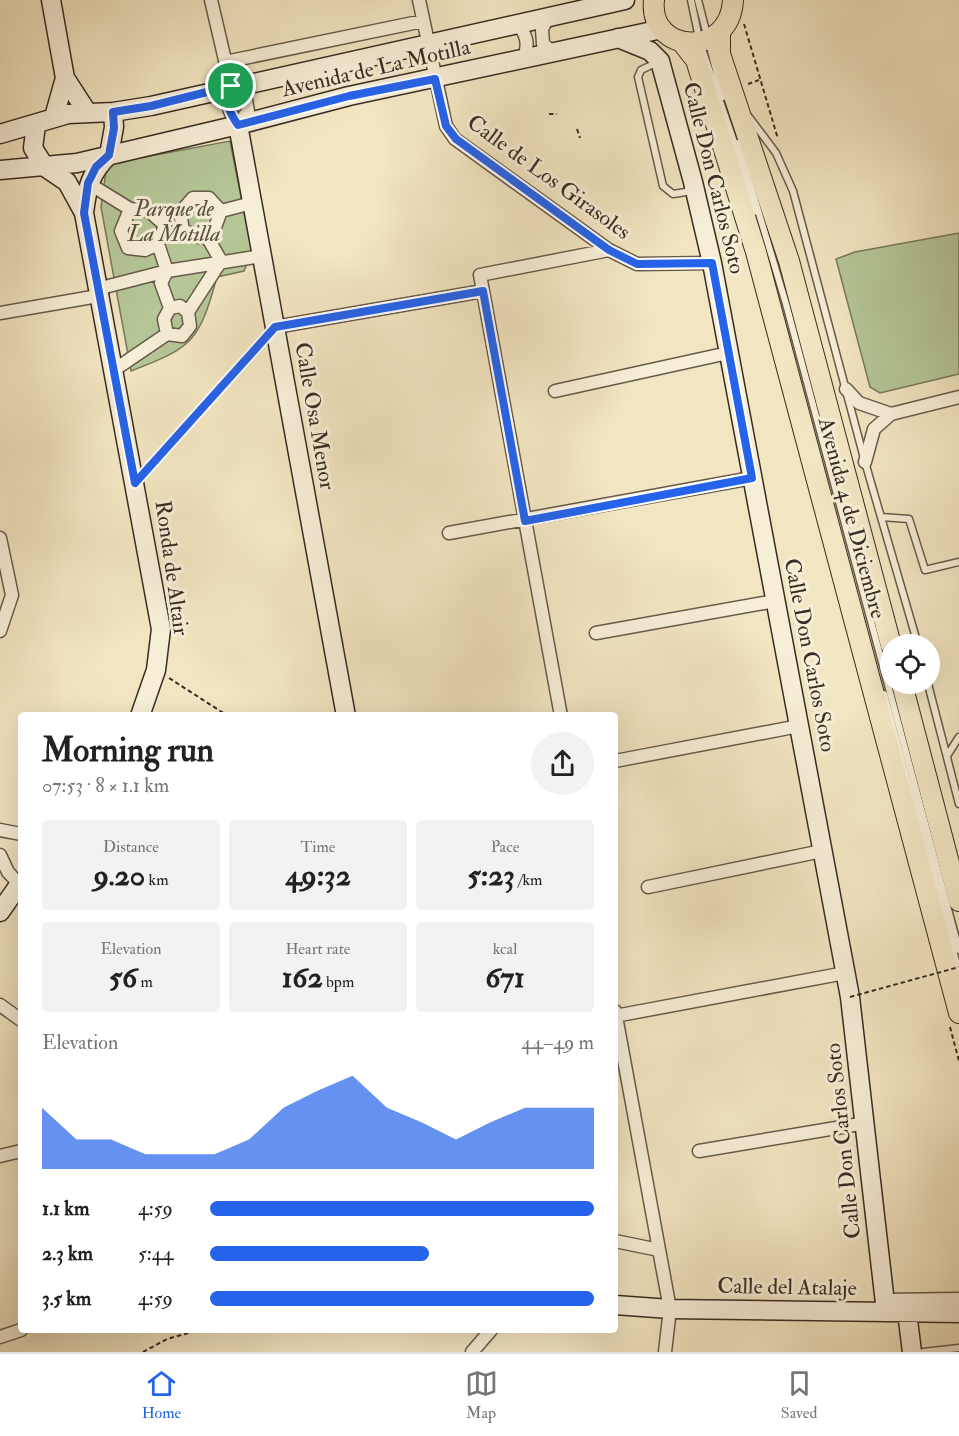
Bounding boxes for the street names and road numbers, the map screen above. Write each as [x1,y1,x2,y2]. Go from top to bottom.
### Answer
street label: Avenida de La Motilla [278,32,474,104]
street label: Calle Don Carlos Soto [677,79,751,277]
street label: Calle de Los Girasoles [462,108,636,246]
street label: Calle Osa Menor [288,340,342,493]
street label: Avenida 4 de Diciembre [811,413,892,622]
street label: Ronda de Altair [149,499,195,638]
street label: Calle Don Carlos Soto [778,556,842,754]
street label: Calle Don Carlos Soto [819,1042,867,1240]
street label: Calle del Atalaje [717,1272,857,1302]

